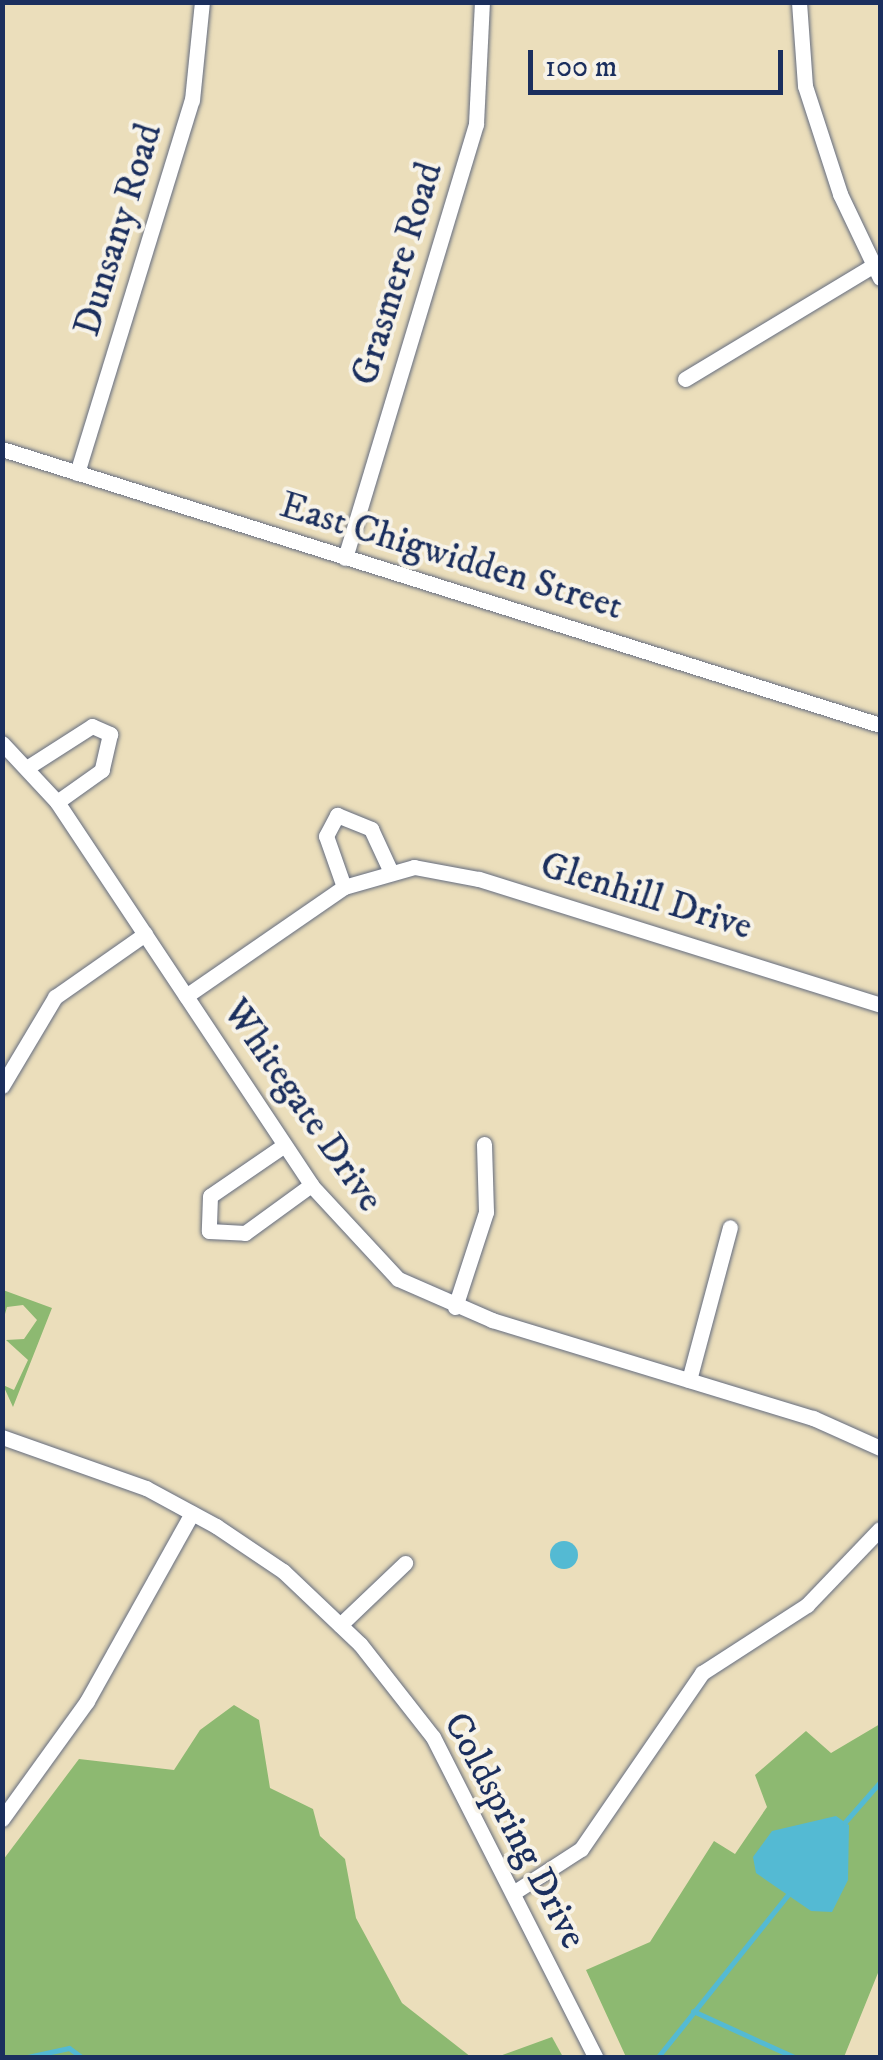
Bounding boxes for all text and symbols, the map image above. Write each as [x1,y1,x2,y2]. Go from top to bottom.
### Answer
scale bar [533,30,788,92]
text: 100 m [545,49,617,86]
street label: Dunsany Road [65,118,173,342]
street label: Grasmere Road [343,157,453,391]
street label: East Chigwidden Street [274,483,628,631]
street label: Glenhill Drive [535,843,757,951]
street label: Whitegate Drive [212,991,392,1221]
street label: Coldspring Drive [433,1705,595,1957]

